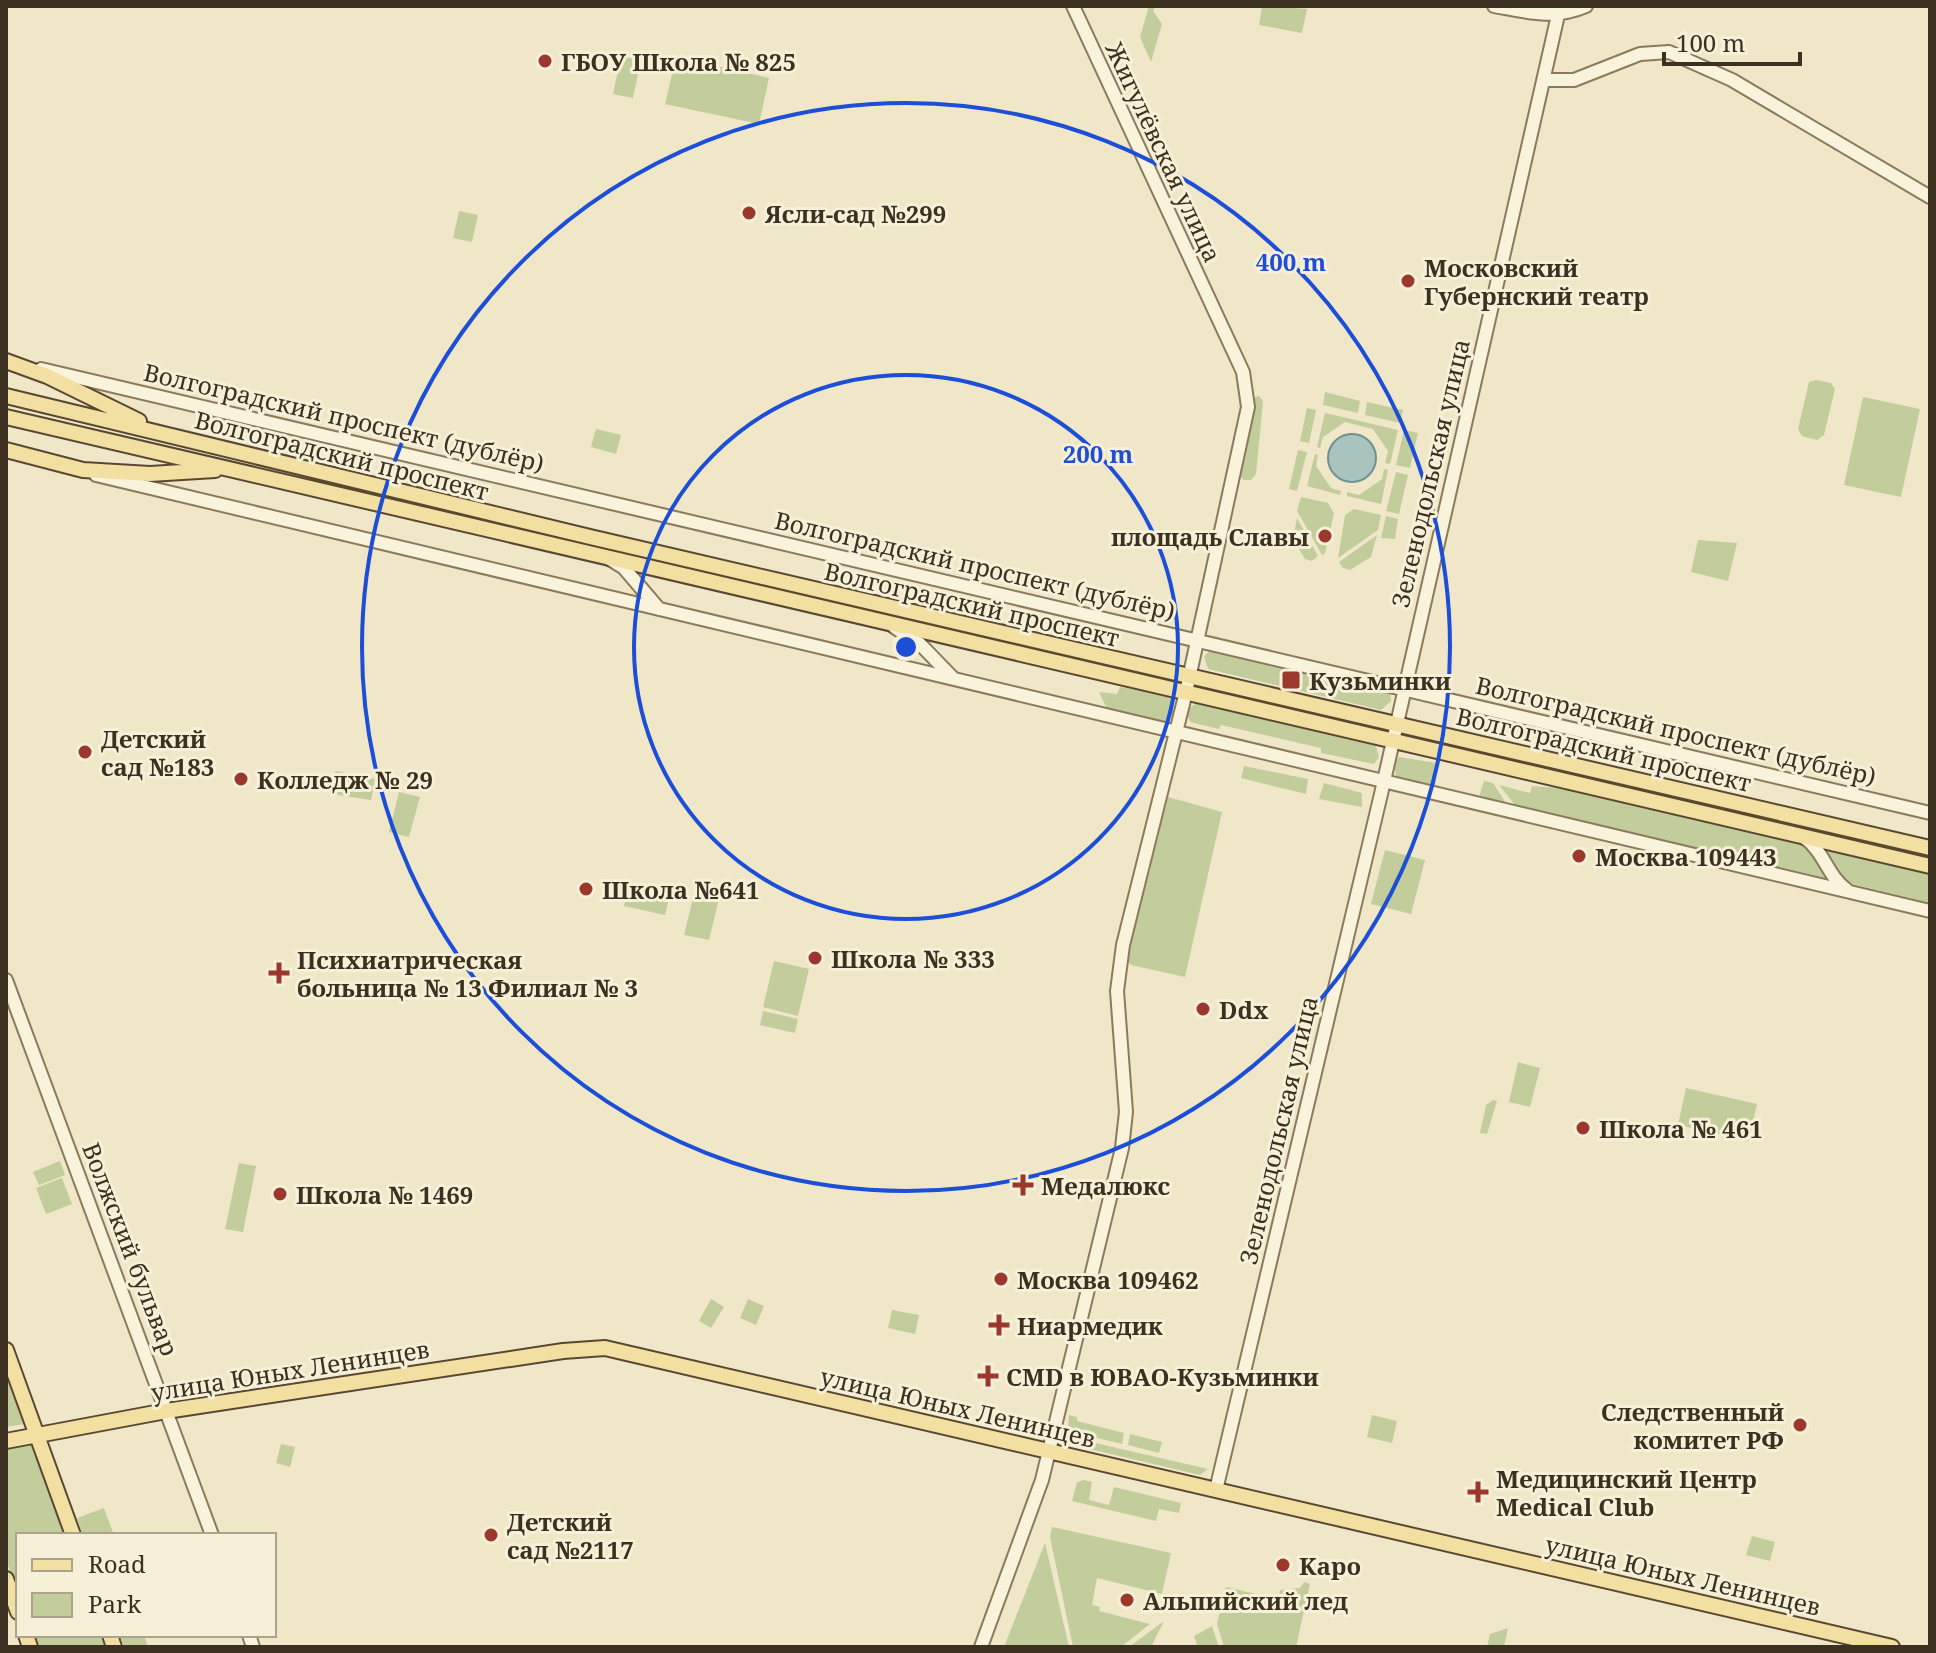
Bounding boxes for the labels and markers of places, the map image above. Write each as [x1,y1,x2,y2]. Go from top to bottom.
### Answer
place label: ГБОУ Школа № 825 [561,45,796,78]
marker: ГБОУ Школа № 825 [536,52,554,70]
place label: Ясли-сад №299 [764,197,946,230]
marker: Ясли-сад №299 [740,204,758,222]
place label: Московский Губернский театр [1424,251,1649,312]
marker: Московский Губернский театр [1399,272,1417,290]
place label: площадь Славы [1111,520,1309,553]
marker: площадь Славы [1316,527,1334,545]
centre of rings [892,633,920,661]
place label: Кузьминки [1309,664,1451,697]
marker: Кузьминки [1280,669,1302,691]
place label: Детский сад №183 [101,722,214,783]
marker: Детский сад №183 [76,743,94,761]
place label: Колледж № 29 [257,763,433,796]
marker: Колледж № 29 [232,770,250,788]
place label: Москва 109443 [1595,840,1777,873]
marker: Москва 109443 [1570,847,1588,865]
place label: Школа №641 [602,873,760,906]
marker: Школа №641 [577,880,595,898]
place label: Школа № 333 [831,942,995,975]
place label: Психиатрическая больница № 13 Филиал № 3 [297,943,638,1004]
marker: Школа № 333 [806,949,824,967]
marker: Психиатрическая больница № 13 Филиал № 3 [268,962,290,984]
place label: Ddx [1219,993,1269,1026]
marker: Ddx [1194,1000,1212,1018]
place label: Школа № 461 [1599,1112,1763,1145]
marker: Школа № 461 [1574,1119,1592,1137]
place label: Медалюкс [1041,1169,1170,1202]
marker: Медалюкс [1012,1174,1034,1196]
place label: Школа № 1469 [296,1178,473,1211]
marker: Школа № 1469 [271,1185,289,1203]
place label: Москва 109462 [1017,1263,1199,1296]
marker: Москва 109462 [992,1270,1010,1288]
place label: Ниармедик [1017,1309,1163,1342]
marker: Ниармедик [988,1314,1010,1336]
place label: CMD в ЮВАО-Кузьминки [1006,1360,1319,1393]
marker: CMD в ЮВАО-Кузьминки [977,1365,999,1387]
place label: Следственный комитет РФ [1601,1395,1784,1456]
marker: Следственный комитет РФ [1791,1416,1809,1434]
place label: Медицинский Центр Medical Club [1496,1462,1757,1523]
marker: Медицинский Центр Medical Club [1467,1481,1489,1503]
place label: Детский сад №2117 [507,1505,634,1566]
marker: Детский сад №2117 [482,1526,500,1544]
place label: Kapo [1299,1549,1361,1582]
marker: Kapo [1274,1556,1292,1574]
place label: Альпийский лед [1143,1584,1348,1617]
marker: Альпийский лед [1118,1591,1136,1609]

